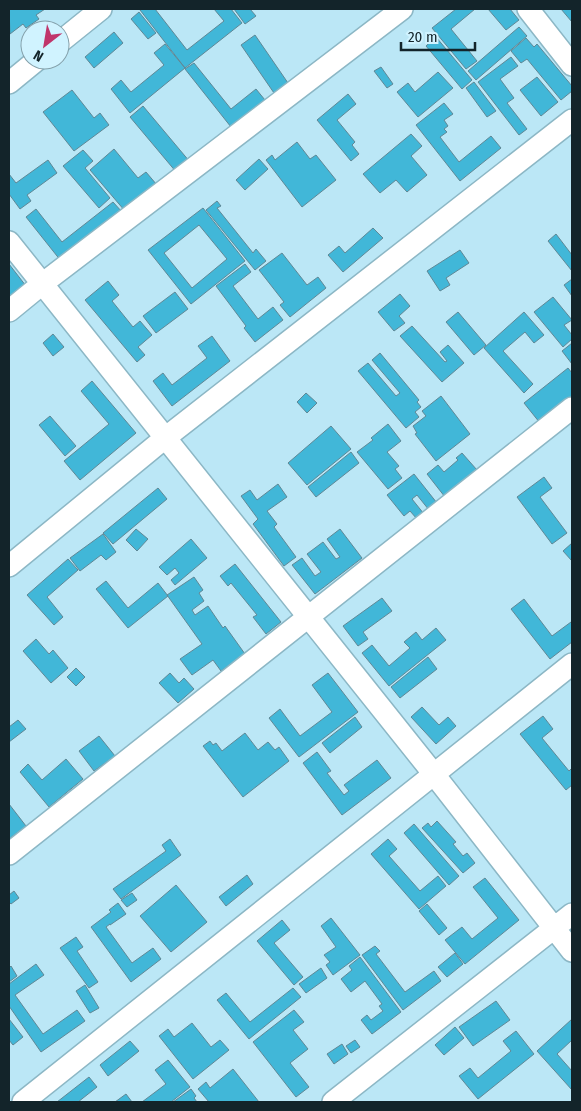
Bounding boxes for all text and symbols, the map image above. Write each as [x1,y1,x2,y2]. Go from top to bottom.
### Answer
north arrow [20,20,70,70]
scale bar [401,20,475,52]
text: 20 m [408,28,438,46]
text: N [31,46,47,65]

